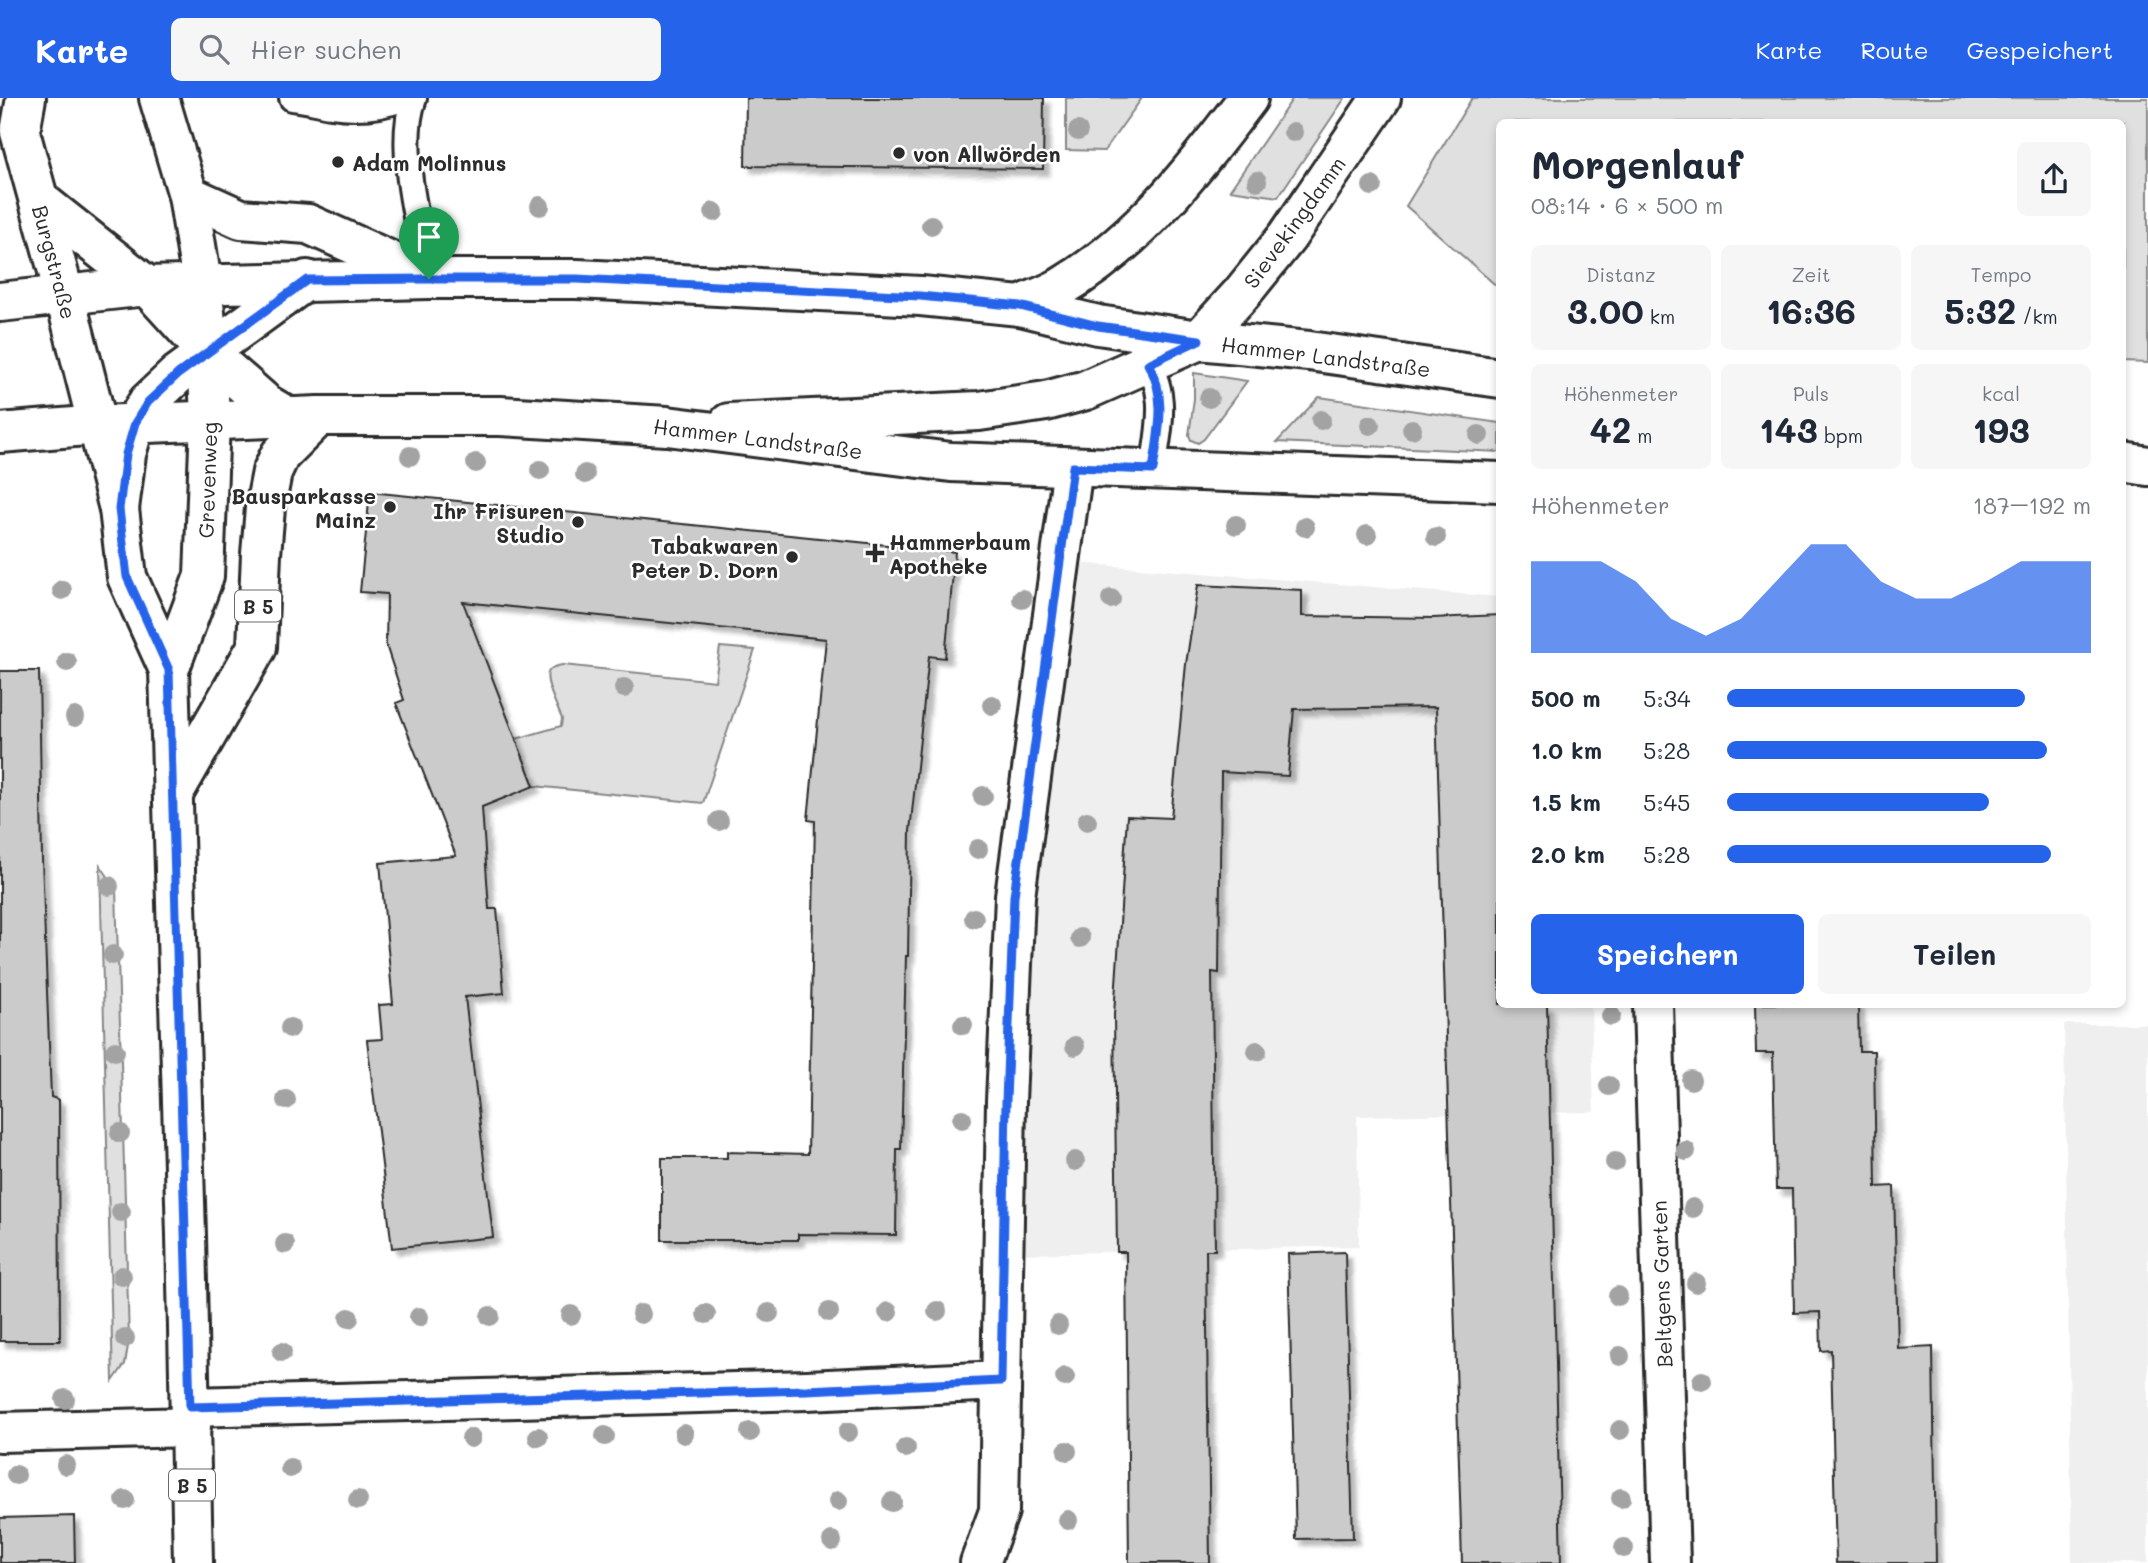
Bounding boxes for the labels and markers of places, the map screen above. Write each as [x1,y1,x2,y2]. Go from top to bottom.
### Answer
place label: von Allwörden [913,140,1060,167]
marker: von Allwörden [891,145,907,161]
place label: Adam Molinnus [352,149,506,176]
marker: Adam Molinnus [330,154,346,170]
pin [399,207,459,279]
place label: Bausparkasse Mainz [231,482,376,533]
place label: Ihr Frisuren Studio [433,497,564,548]
marker: Bausparkasse Mainz [382,499,398,515]
marker: Ihr Frisuren Studio [570,514,586,530]
place label: Hammerbaum Apotheke [889,528,1031,579]
place label: Tabakwaren Peter D. Dorn [631,532,778,583]
marker: Hammerbaum Apotheke [867,545,883,561]
marker: Tabakwaren Peter D. Dorn [784,549,800,565]

